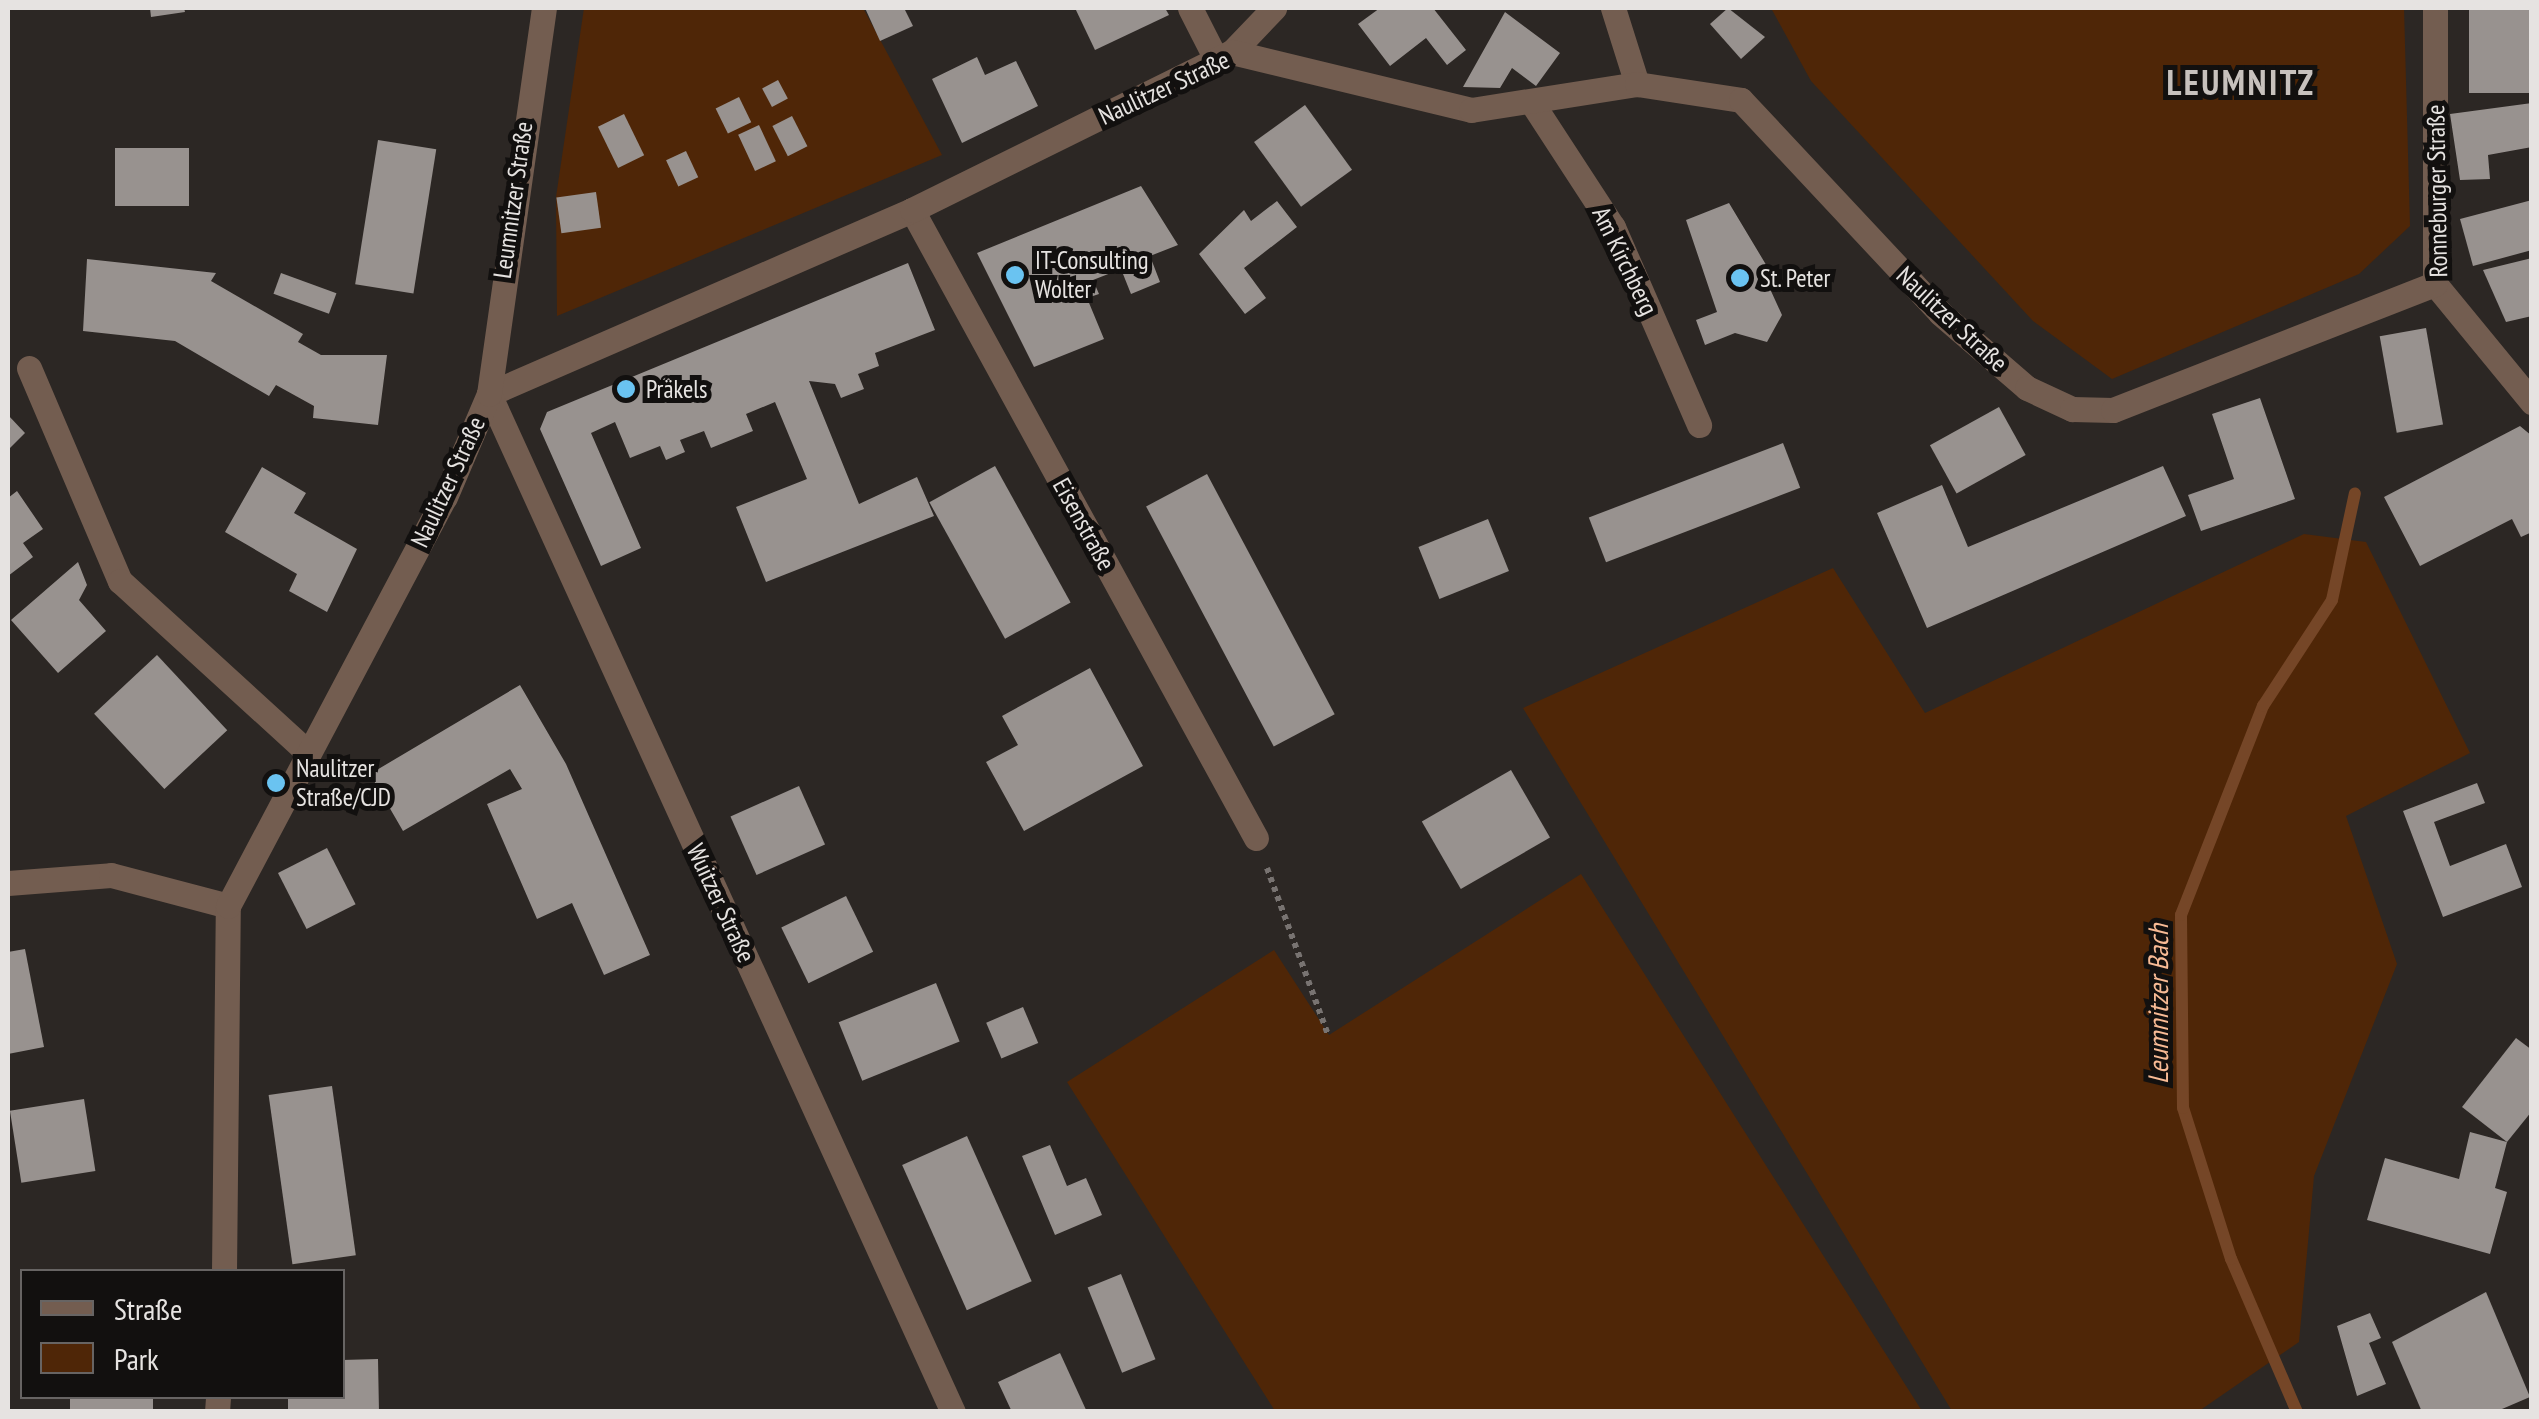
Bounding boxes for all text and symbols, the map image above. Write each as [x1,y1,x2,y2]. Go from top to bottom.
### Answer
street label: Naulitzer Straße [1094,45,1234,131]
district label: LEUMNITZ [2166,61,2316,103]
street label: Ronneburger Straße [2420,104,2454,278]
street label: Leumnitzer Straße [487,120,539,280]
street label: Am Kirchberg [1586,202,1664,320]
place label: IT-Consulting Wolter [1035,246,1148,305]
street label: Naulitzer Straße [1890,260,2014,378]
place label: St. Peter [1760,263,1832,293]
marker: IT-Consulting Wolter [1004,264,1026,286]
marker: St. Peter [1729,267,1751,289]
place label: Präkels [646,374,707,404]
marker: Präkels [615,378,637,400]
street label: Naulitzer Straße [405,412,491,552]
street label: Eisenstraße [1046,473,1122,575]
place label: Naulitzer Straße/CJD [296,754,391,813]
marker: Naulitzer Straße/CJD [265,772,287,794]
street label: Wuitzer Straße [681,839,761,967]
water label: Leumnitzer Bach [2141,924,2175,1084]
legend [20,1269,345,1399]
text: Straße [114,1289,182,1328]
text: Park [114,1339,159,1378]

